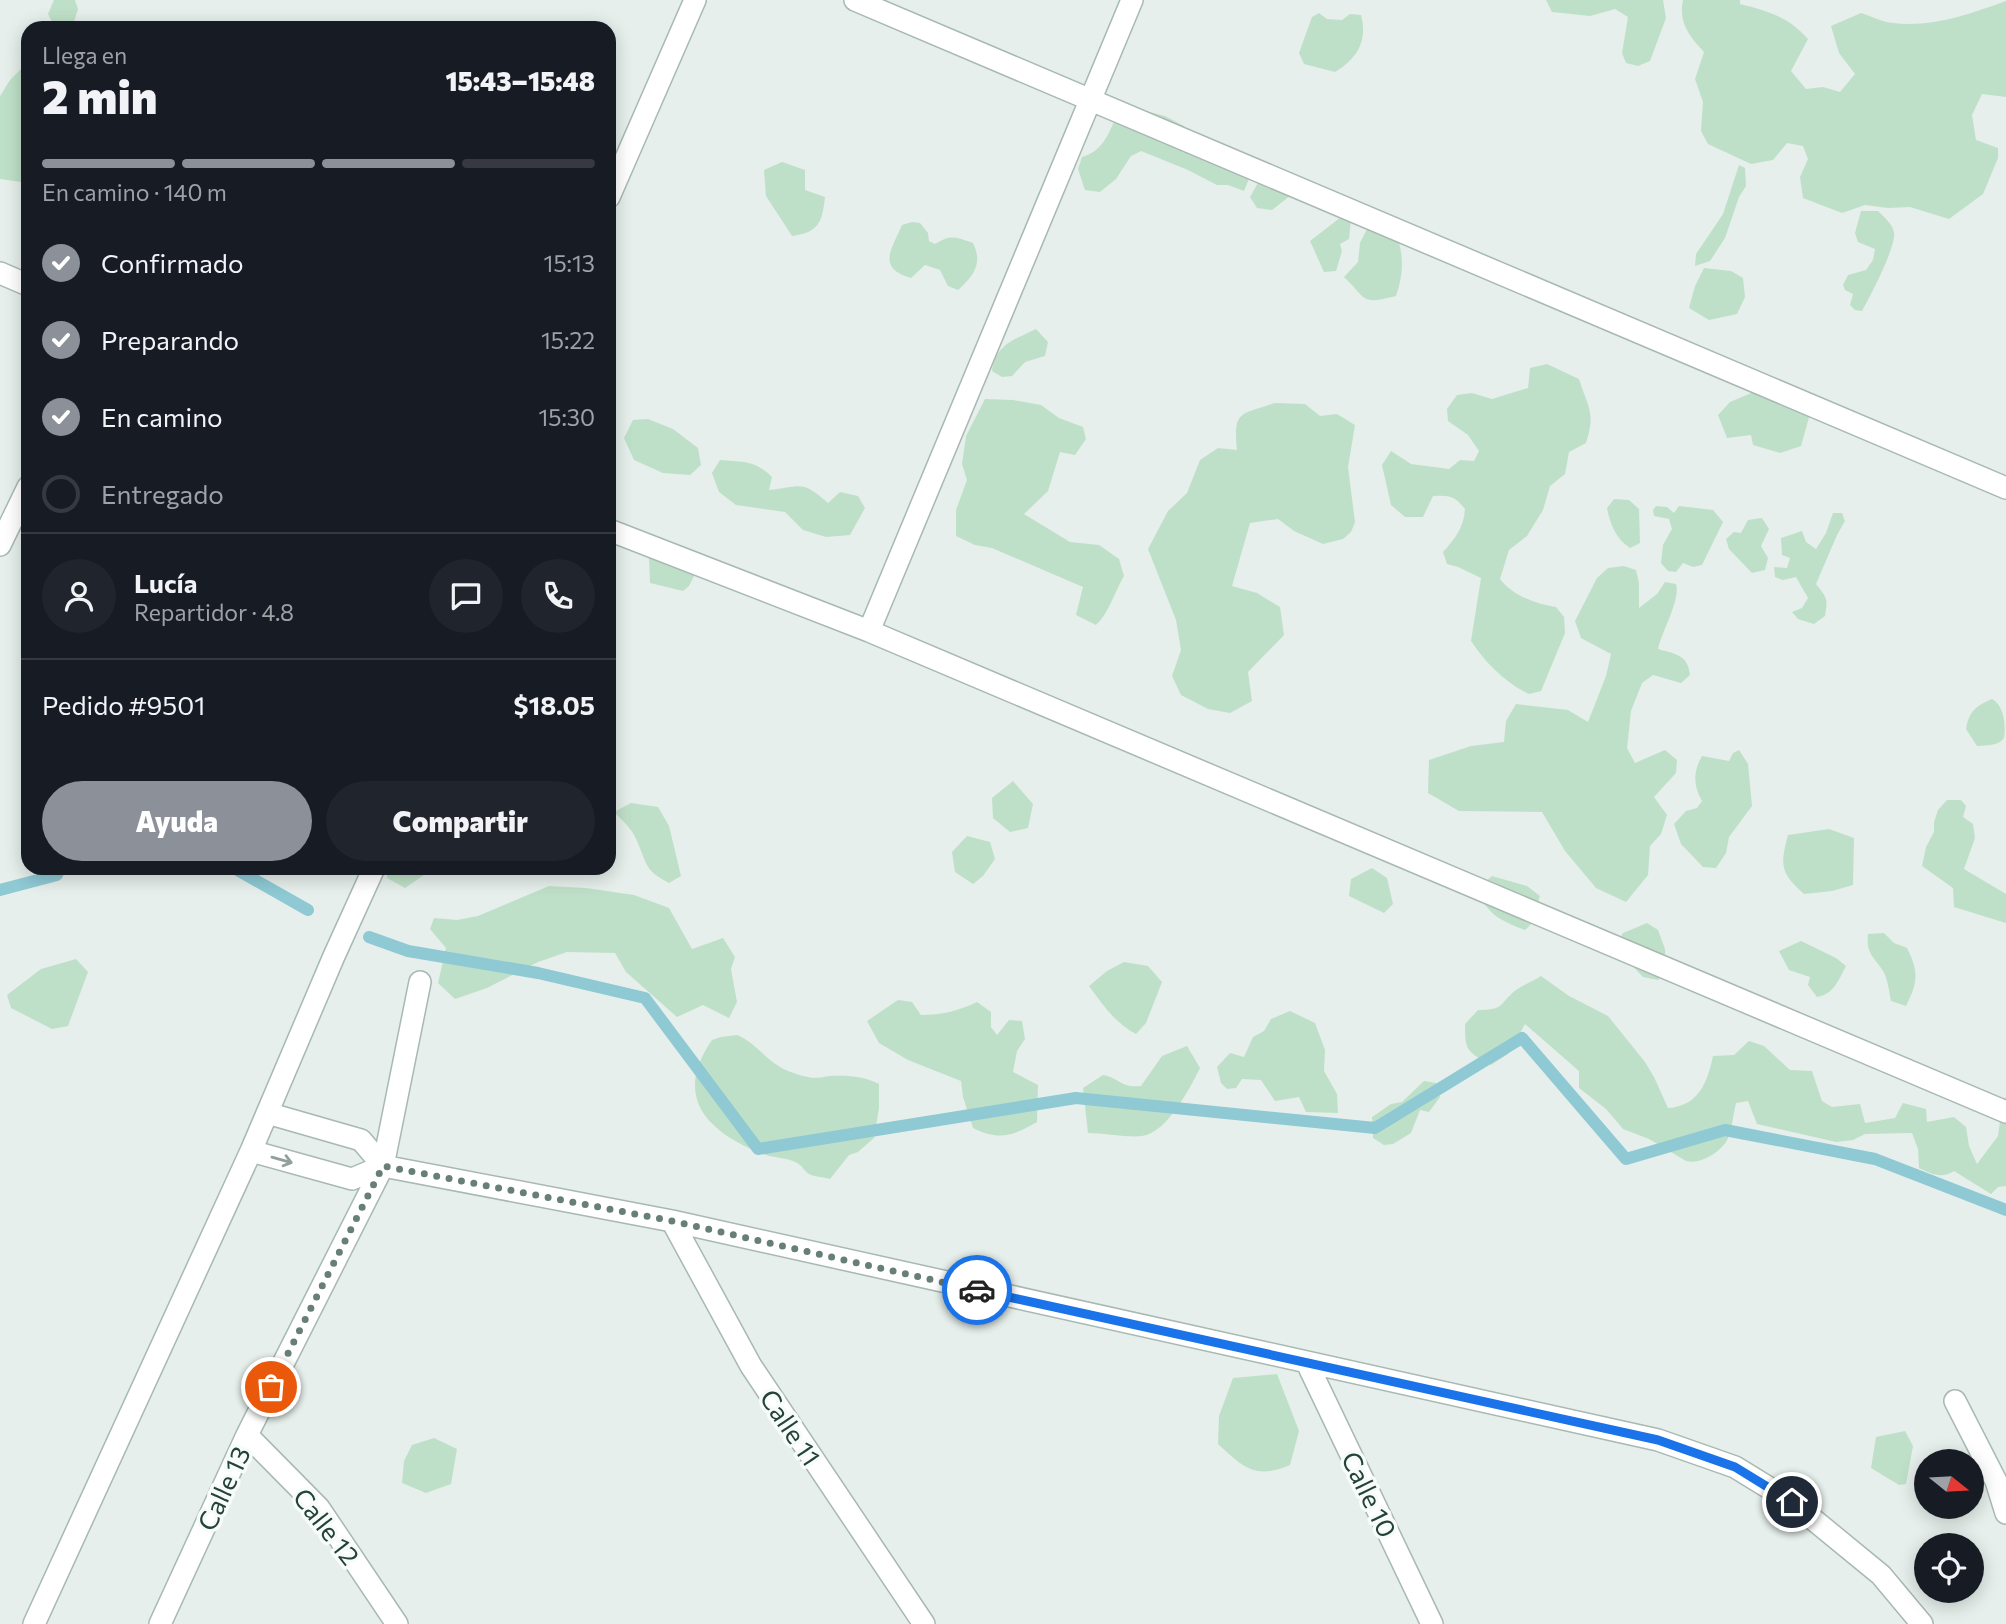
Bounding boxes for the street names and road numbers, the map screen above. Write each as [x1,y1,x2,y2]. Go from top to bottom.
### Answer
street label: Calle 11 [754,1383,828,1471]
street label: Calle 13 [190,1441,256,1535]
street label: Calle 10 [1336,1446,1404,1542]
street label: Calle 12 [287,1481,367,1571]

